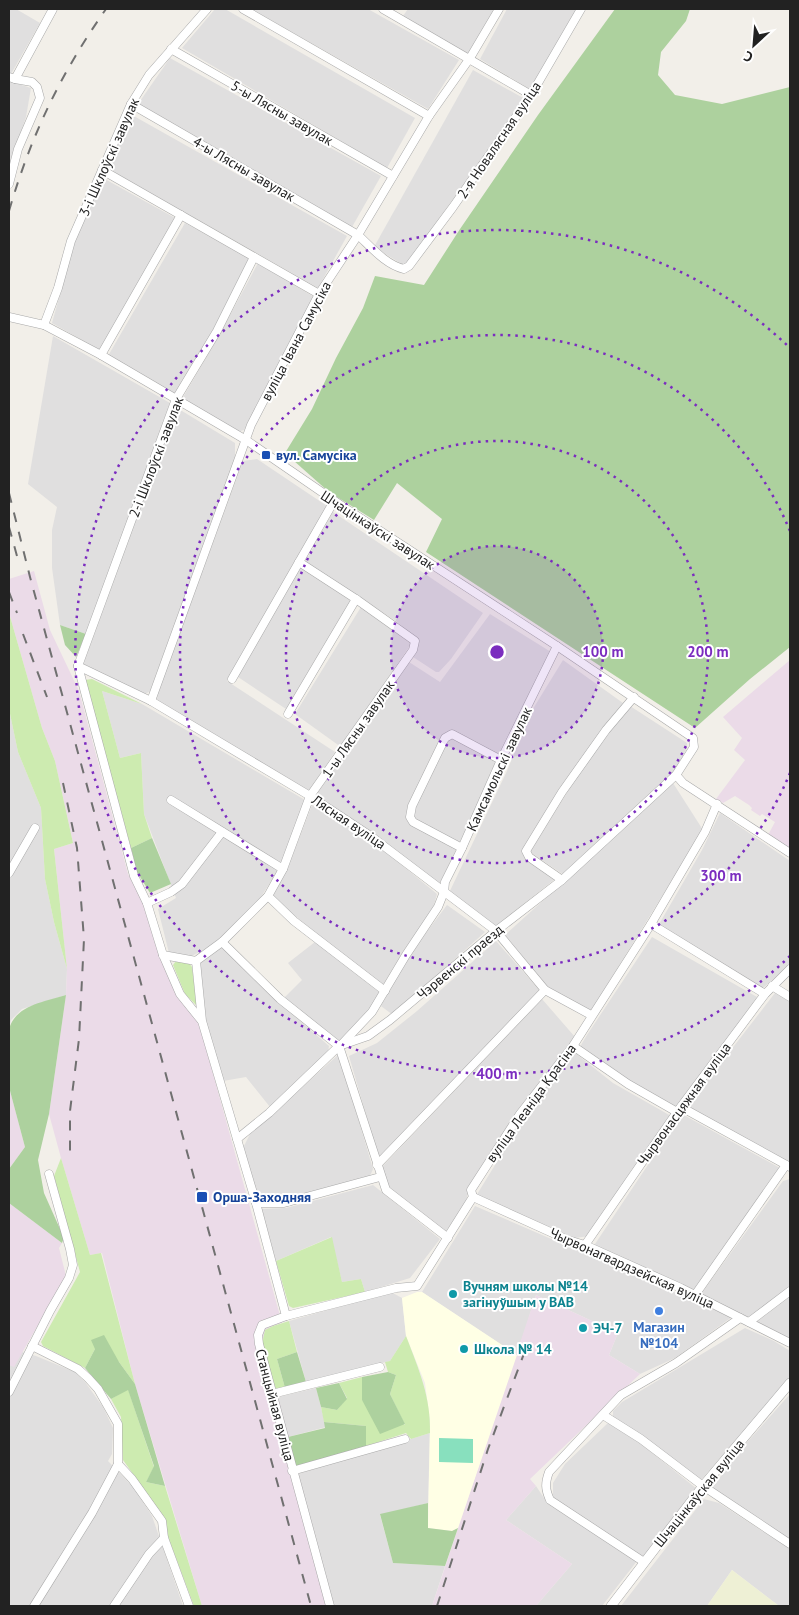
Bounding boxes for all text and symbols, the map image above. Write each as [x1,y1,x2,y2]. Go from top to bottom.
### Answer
north arrow [729,20,779,70]
text: С [741,47,756,66]
street label: 5-ы Лясны завулак [228,76,336,150]
street label: 2-я Новалясная вуліца [453,78,545,202]
street label: 3-і Шклоўскі завулак [75,95,143,219]
street label: 4-ы Лясны завулак [190,132,298,206]
street label: вуліца Івана Самусіка [257,278,335,404]
street label: 2-і Шклоўскі завулак [125,394,187,520]
place label: вул. Самусіка [276,446,357,464]
marker: вул. Самусіка [260,449,272,461]
street label: Шчацінкаўскі завулак [317,486,439,574]
text: 100 m [582,642,624,661]
text: 200 m [687,642,729,661]
centre of rings [488,643,506,661]
street label: 1-ы Лясны завулак [318,677,398,781]
street label: Камсамольскі завулак [462,704,536,834]
street label: Лясная вуліца [308,790,389,853]
text: 300 m [700,866,742,885]
street label: Чэрвенскі праезд [413,920,507,1003]
street label: Чырвонасцяжная вуліца [633,1039,735,1169]
street label: вуліца Леаніда Красіна [482,1040,580,1166]
text: 400 m [476,1064,518,1083]
place label: Орша-Заходняя [213,1188,311,1206]
marker: Орша-Заходняя [195,1190,209,1204]
street label: Чырвонагвардзейская вуліца [547,1223,717,1313]
place label: Вучням школы №14 загінуўшым у ВАВ [463,1277,588,1311]
marker: Вучням школы №14 загінуўшым у ВАВ [447,1288,459,1300]
marker: Магазин №104 [653,1305,665,1317]
place label: Магазин №104 [633,1318,685,1352]
place label: ЭЧ-7 [593,1319,623,1337]
marker: ЭЧ-7 [577,1322,589,1334]
place label: Школа № 14 [474,1340,552,1358]
marker: Школа № 14 [458,1343,470,1355]
street label: Станцыйная вуліца [251,1347,299,1463]
street label: Шчацінкаўская вуліца [650,1435,748,1551]

